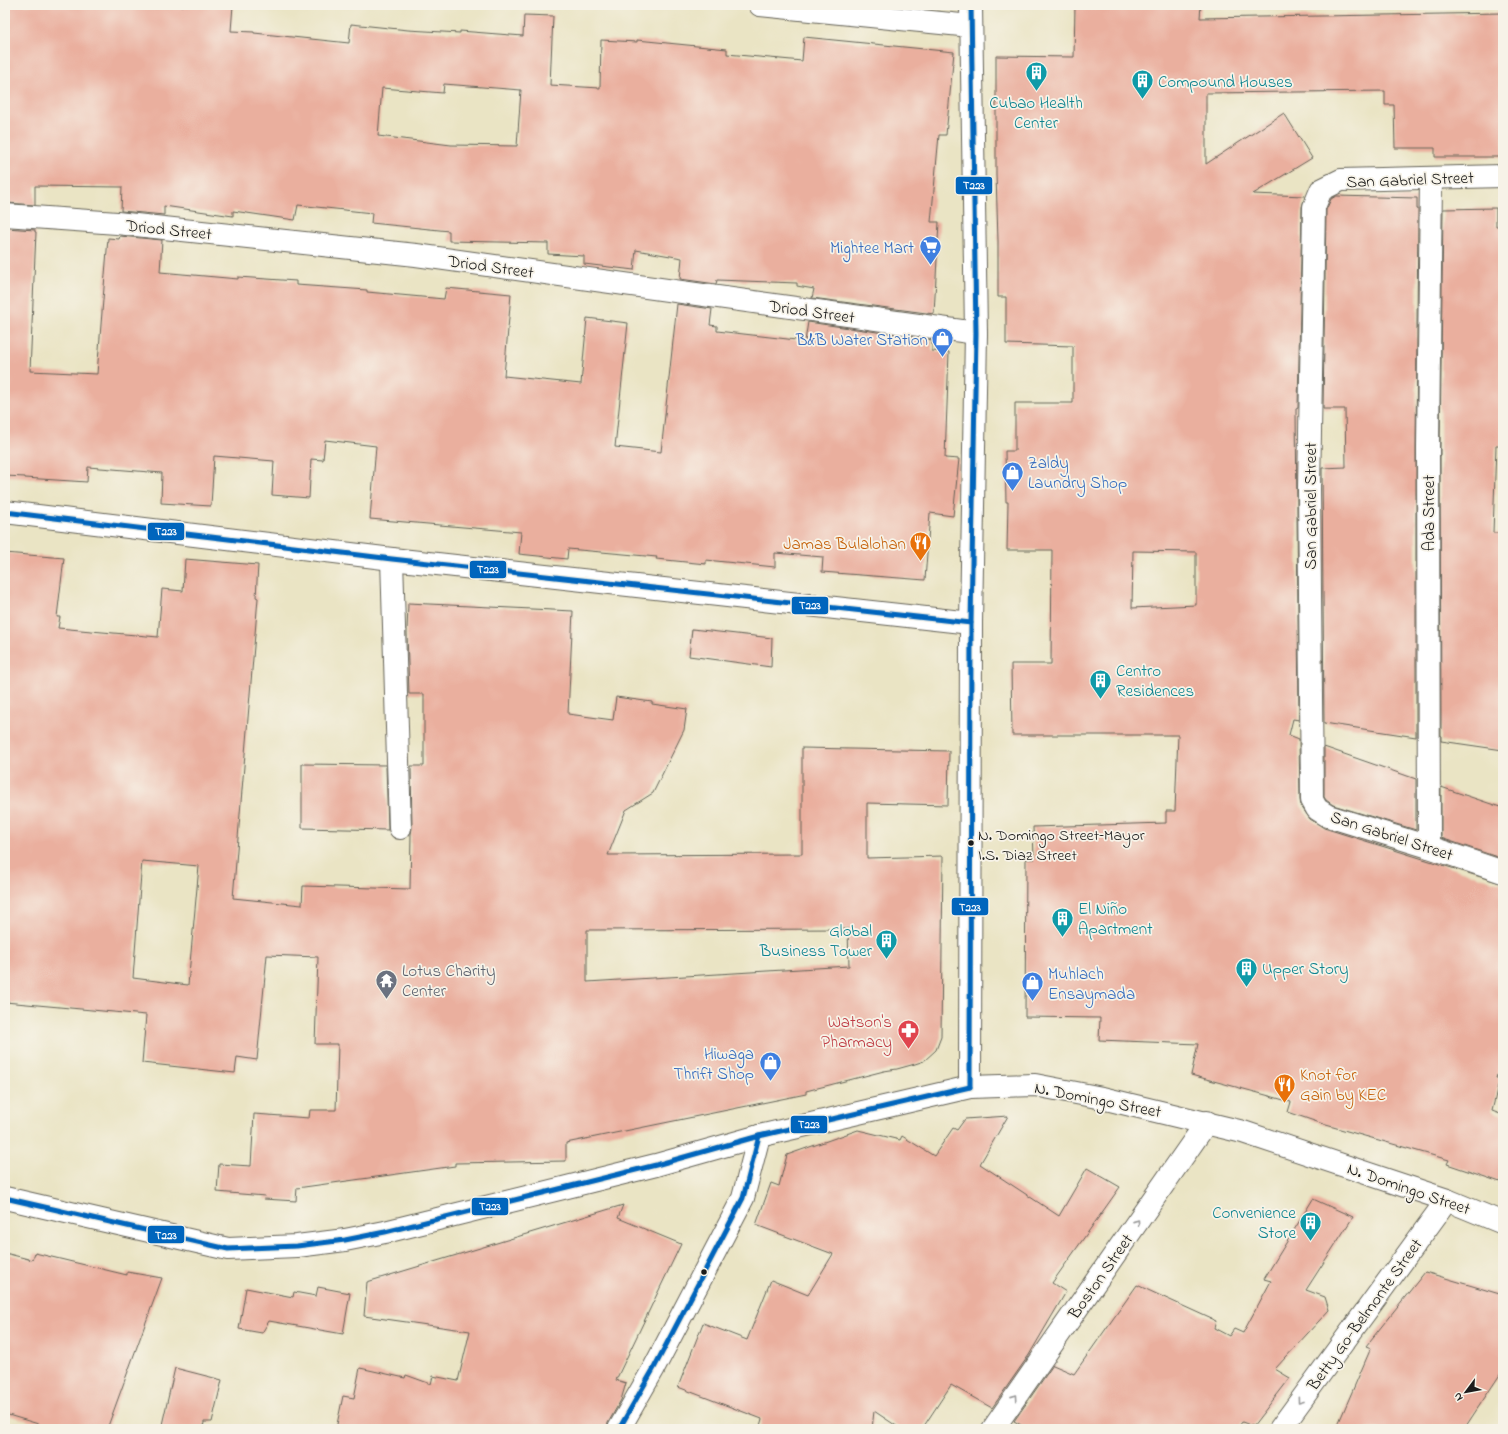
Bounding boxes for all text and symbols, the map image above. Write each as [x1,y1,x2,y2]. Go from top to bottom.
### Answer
building icon: Cubao Health Center [1023,59,1049,92]
building icon: Compound Houses [1130,68,1156,101]
place label: Compound Houses [1158,70,1293,95]
place label: Cubao Health Center [989,91,1083,136]
street label: San Gabriel Street [1346,166,1474,195]
line badge: T223 [955,176,993,195]
text: T223 [963,178,985,194]
street label: Driod Street [124,213,213,247]
supermarket icon: Mightee Mart [917,234,943,267]
place label: Mightee Mart [830,236,914,263]
street label: Driod Street [445,249,536,286]
street label: Driod Street [766,294,857,331]
shop icon: B&B Water Station [930,326,956,359]
place label: B&B Water Station [795,328,928,353]
street label: San Gabriel Street [1299,442,1324,570]
place label: Zaldy Laundry Shop [1028,451,1127,497]
shop icon: Zaldy Laundry Shop [999,459,1025,492]
street label: Ada Street [1417,475,1442,551]
line badge: T223 [147,522,185,541]
text: T223 [155,524,177,540]
restaurant icon: Jamas Bulalohan [908,530,934,563]
place label: Jamas Bulalohan [783,532,906,557]
line badge: T223 [469,560,507,579]
text: T223 [477,562,499,578]
line badge: T223 [791,596,829,615]
text: T223 [799,598,821,614]
place label: Centro Residences [1116,659,1194,704]
building icon: Centro Residences [1088,667,1114,700]
street label: San Gabriel Street [1327,805,1456,868]
place label: N. Domingo Street–Mayor I.S. Diaz Street [978,824,1145,868]
marker: N. Domingo Street–Mayor I.S. Diaz Street [966,838,976,848]
line badge: T223 [951,897,989,916]
place label: El Niño Apartment [1078,897,1153,942]
text: T223 [959,900,981,916]
building icon: El Niño Apartment [1049,905,1075,938]
place label: Global Business Tower [759,919,873,964]
building icon: Global Business Tower [874,927,900,960]
building icon: Upper Story [1234,955,1260,988]
place label: Upper Story [1262,957,1349,983]
place label: Lotus Charity Center [402,959,496,1004]
place label: Muhlach Ensaymada [1048,962,1135,1008]
temple icon: Lotus Charity Center [373,967,399,1000]
shop icon: Muhlach Ensaymada [1020,970,1046,1003]
place label: Watson's Pharmacy [821,1010,892,1056]
pharmacy icon: Watson's Pharmacy [895,1018,921,1051]
place label: Hiwaga Thrift Shop [674,1042,754,1087]
shop icon: Hiwaga Thrift Shop [757,1050,783,1083]
place label: Knot for Gain by KEC [1300,1063,1386,1109]
restaurant icon: Knot for Gain by KEC [1271,1071,1297,1104]
street label: N. Domingo Street [1032,1076,1164,1127]
line badge: T223 [790,1115,828,1134]
text: T223 [798,1117,820,1133]
street label: N. Domingo Street [1343,1157,1474,1224]
line badge: T223 [471,1197,509,1216]
text: T223 [479,1199,501,1215]
place label: Convenience Store [1212,1201,1296,1246]
building icon: Convenience Store [1298,1209,1324,1242]
one-way arrow [1132,1219,1139,1226]
line badge: T223 [147,1225,185,1244]
text: T223 [155,1228,177,1244]
street label: Boston Street [1062,1229,1140,1325]
street label: Betty Go-Belmonte Street [1301,1233,1430,1398]
unlabelled marker [699,1267,709,1277]
north arrow [1446,1372,1486,1412]
text: N [1450,1389,1467,1404]
one-way arrow [1010,1394,1018,1401]
one-way arrow [1298,1396,1305,1403]

